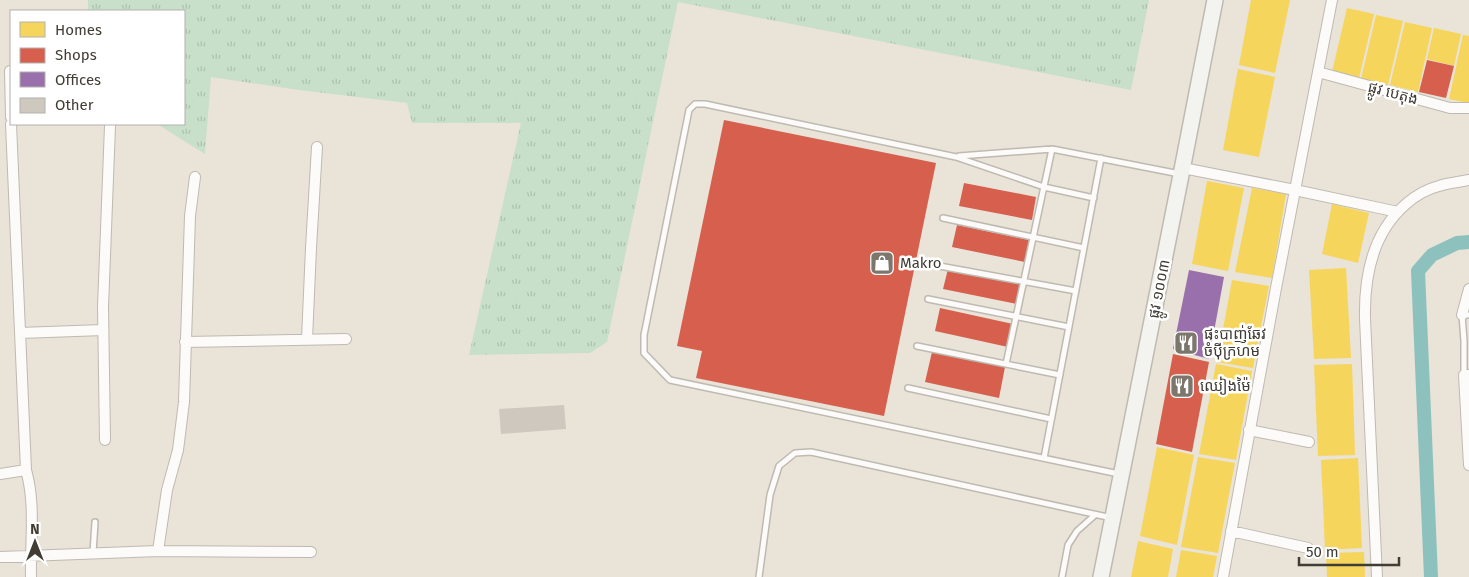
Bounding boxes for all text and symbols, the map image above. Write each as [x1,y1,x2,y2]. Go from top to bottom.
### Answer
legend [10,10,185,125]
text: Homes [55,21,102,39]
text: Shops [55,46,97,64]
text: Offices [55,71,101,89]
street label: ផ្លូវ បេតុង [1365,78,1420,113]
text: Other [55,96,94,114]
shop icon: Makro [869,250,895,276]
place label: Makro [900,254,942,272]
street label: ផ្លូវ ១០០៣ [1144,258,1178,321]
place label: ផ្ទះបាញ់ឆែវ ចំប៉ីក្រហម [1204,325,1266,360]
restaurant icon: ផ្ទះបាញ់ឆែវ ចំប៉ីក្រហម [1173,330,1199,356]
restaurant icon: ឈៀងម៉ៃ [1169,373,1195,399]
place label: ឈៀងម៉ៃ [1200,376,1251,395]
north arrow [10,517,60,567]
text: N [30,521,40,538]
scale bar [1299,534,1399,566]
text: 50 m [1306,543,1339,561]

